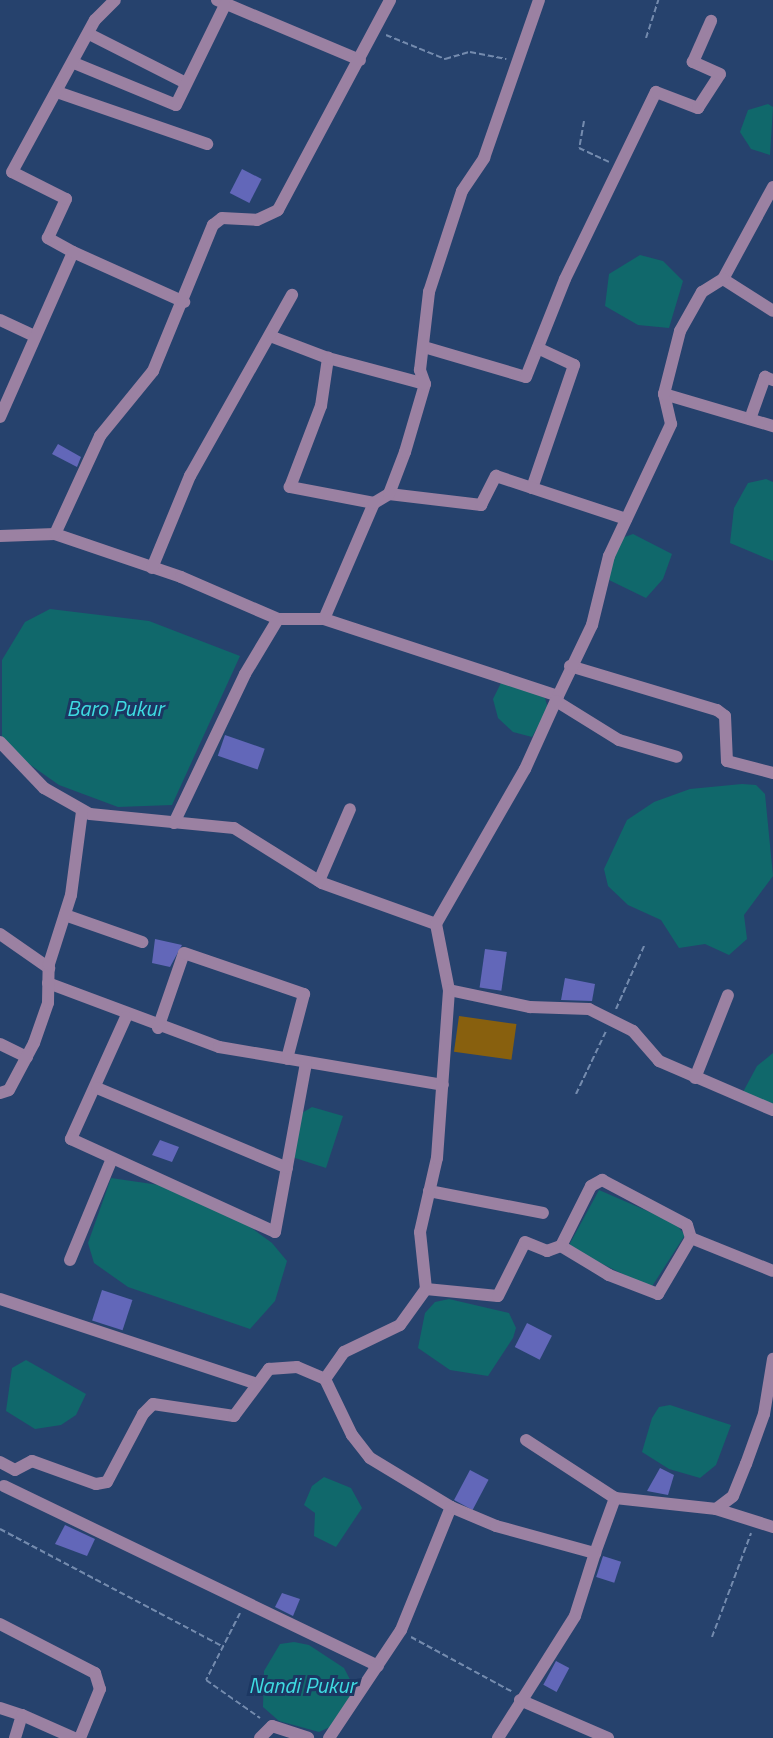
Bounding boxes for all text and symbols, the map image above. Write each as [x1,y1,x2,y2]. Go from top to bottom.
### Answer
water label: Baro Pukur [67,696,163,722]
water label: Nandi Pukur [249,1673,355,1699]

